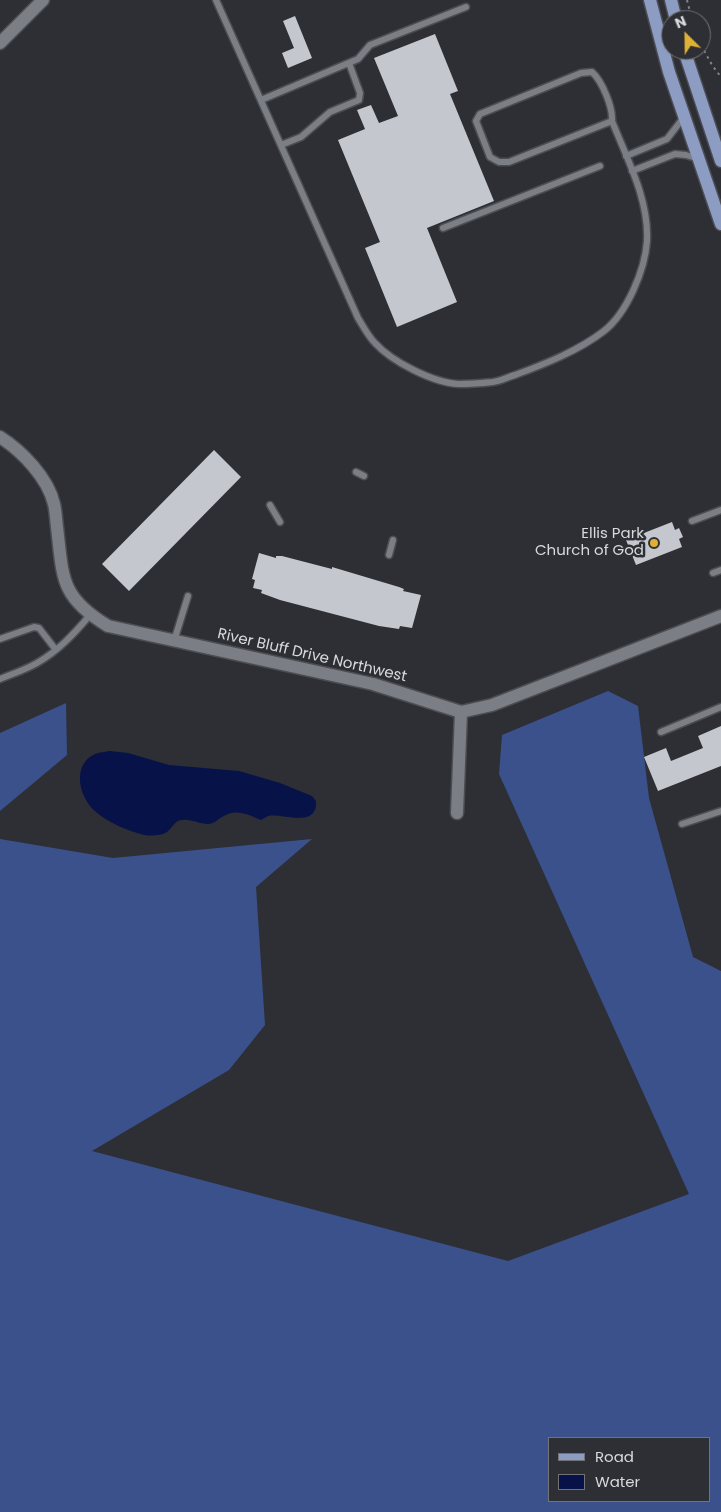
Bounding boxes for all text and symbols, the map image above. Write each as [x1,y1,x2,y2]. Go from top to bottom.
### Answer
north arrow [661,10,711,60]
text: N [672,11,689,33]
place label: Ellis Park Church of God [535,525,644,560]
marker: Ellis Park Church of God [648,537,660,549]
street label: River Bluff Drive Northwest [216,625,408,687]
legend [548,1437,711,1502]
text: Road [595,1446,634,1467]
text: Water [595,1471,640,1492]

